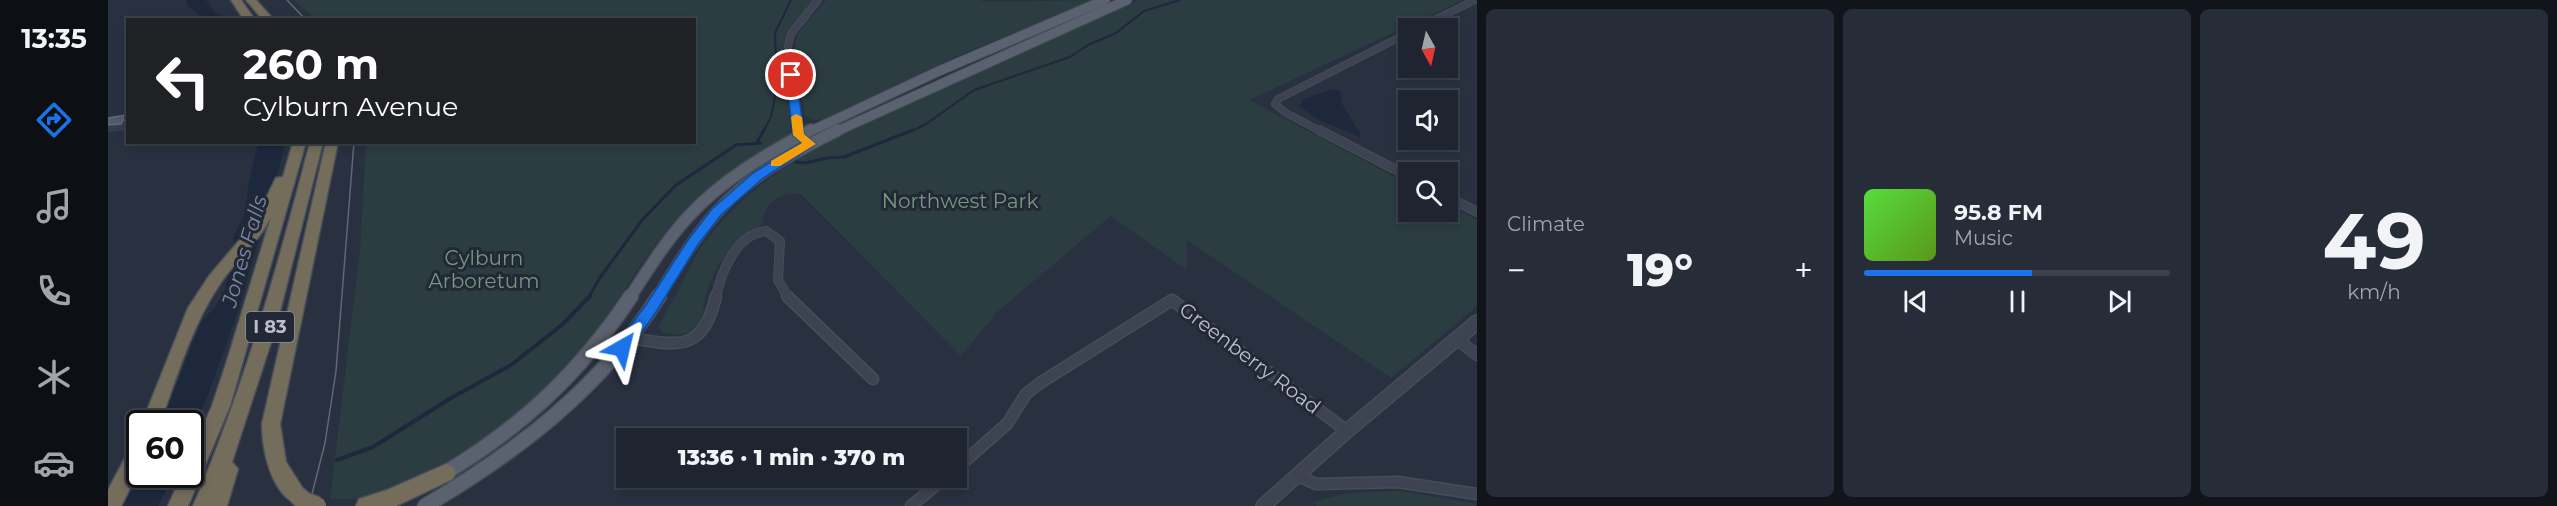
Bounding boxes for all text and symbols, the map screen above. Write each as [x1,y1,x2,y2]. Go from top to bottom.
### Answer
north arrow [1398,18,1458,78]
map controls [1398,18,1458,222]
text: 13:35 [21,22,87,55]
text: 260 m [243,38,379,90]
icon: left [144,42,222,120]
pin [765,49,816,100]
icon: arrive [774,58,807,91]
text: Cylburn Avenue [243,90,458,123]
button: sound [1398,90,1458,150]
icon: directions [33,99,75,141]
button: search [1398,162,1458,222]
icon: music [33,185,75,227]
park label: Northwest Park [882,189,1038,213]
water label: Jones Falls [216,192,272,311]
text: 49 [2322,193,2426,289]
text: 95.8 FM [1954,199,2043,226]
text: Climate [1507,212,1585,236]
text: Music [1954,226,2013,250]
text: 19° [1627,242,1693,297]
park label: Cylburn Arboretum [429,246,539,293]
text: − [1507,250,1526,290]
text: + [1794,250,1813,290]
icon: phone [33,270,75,312]
text: km/h [2347,280,2401,304]
icon: previous [1899,285,1932,318]
icon: pause [2001,285,2034,318]
icon: next [2103,285,2136,318]
street label: Greenberry Road [1175,297,1325,419]
road number: I 83 [246,312,294,342]
position arrow [590,316,654,380]
icon: climate [33,356,75,398]
speed limit sign: 60 [126,410,204,488]
icon: car [33,442,75,484]
text: 13:36 · 1 min · 370 m [678,444,905,471]

